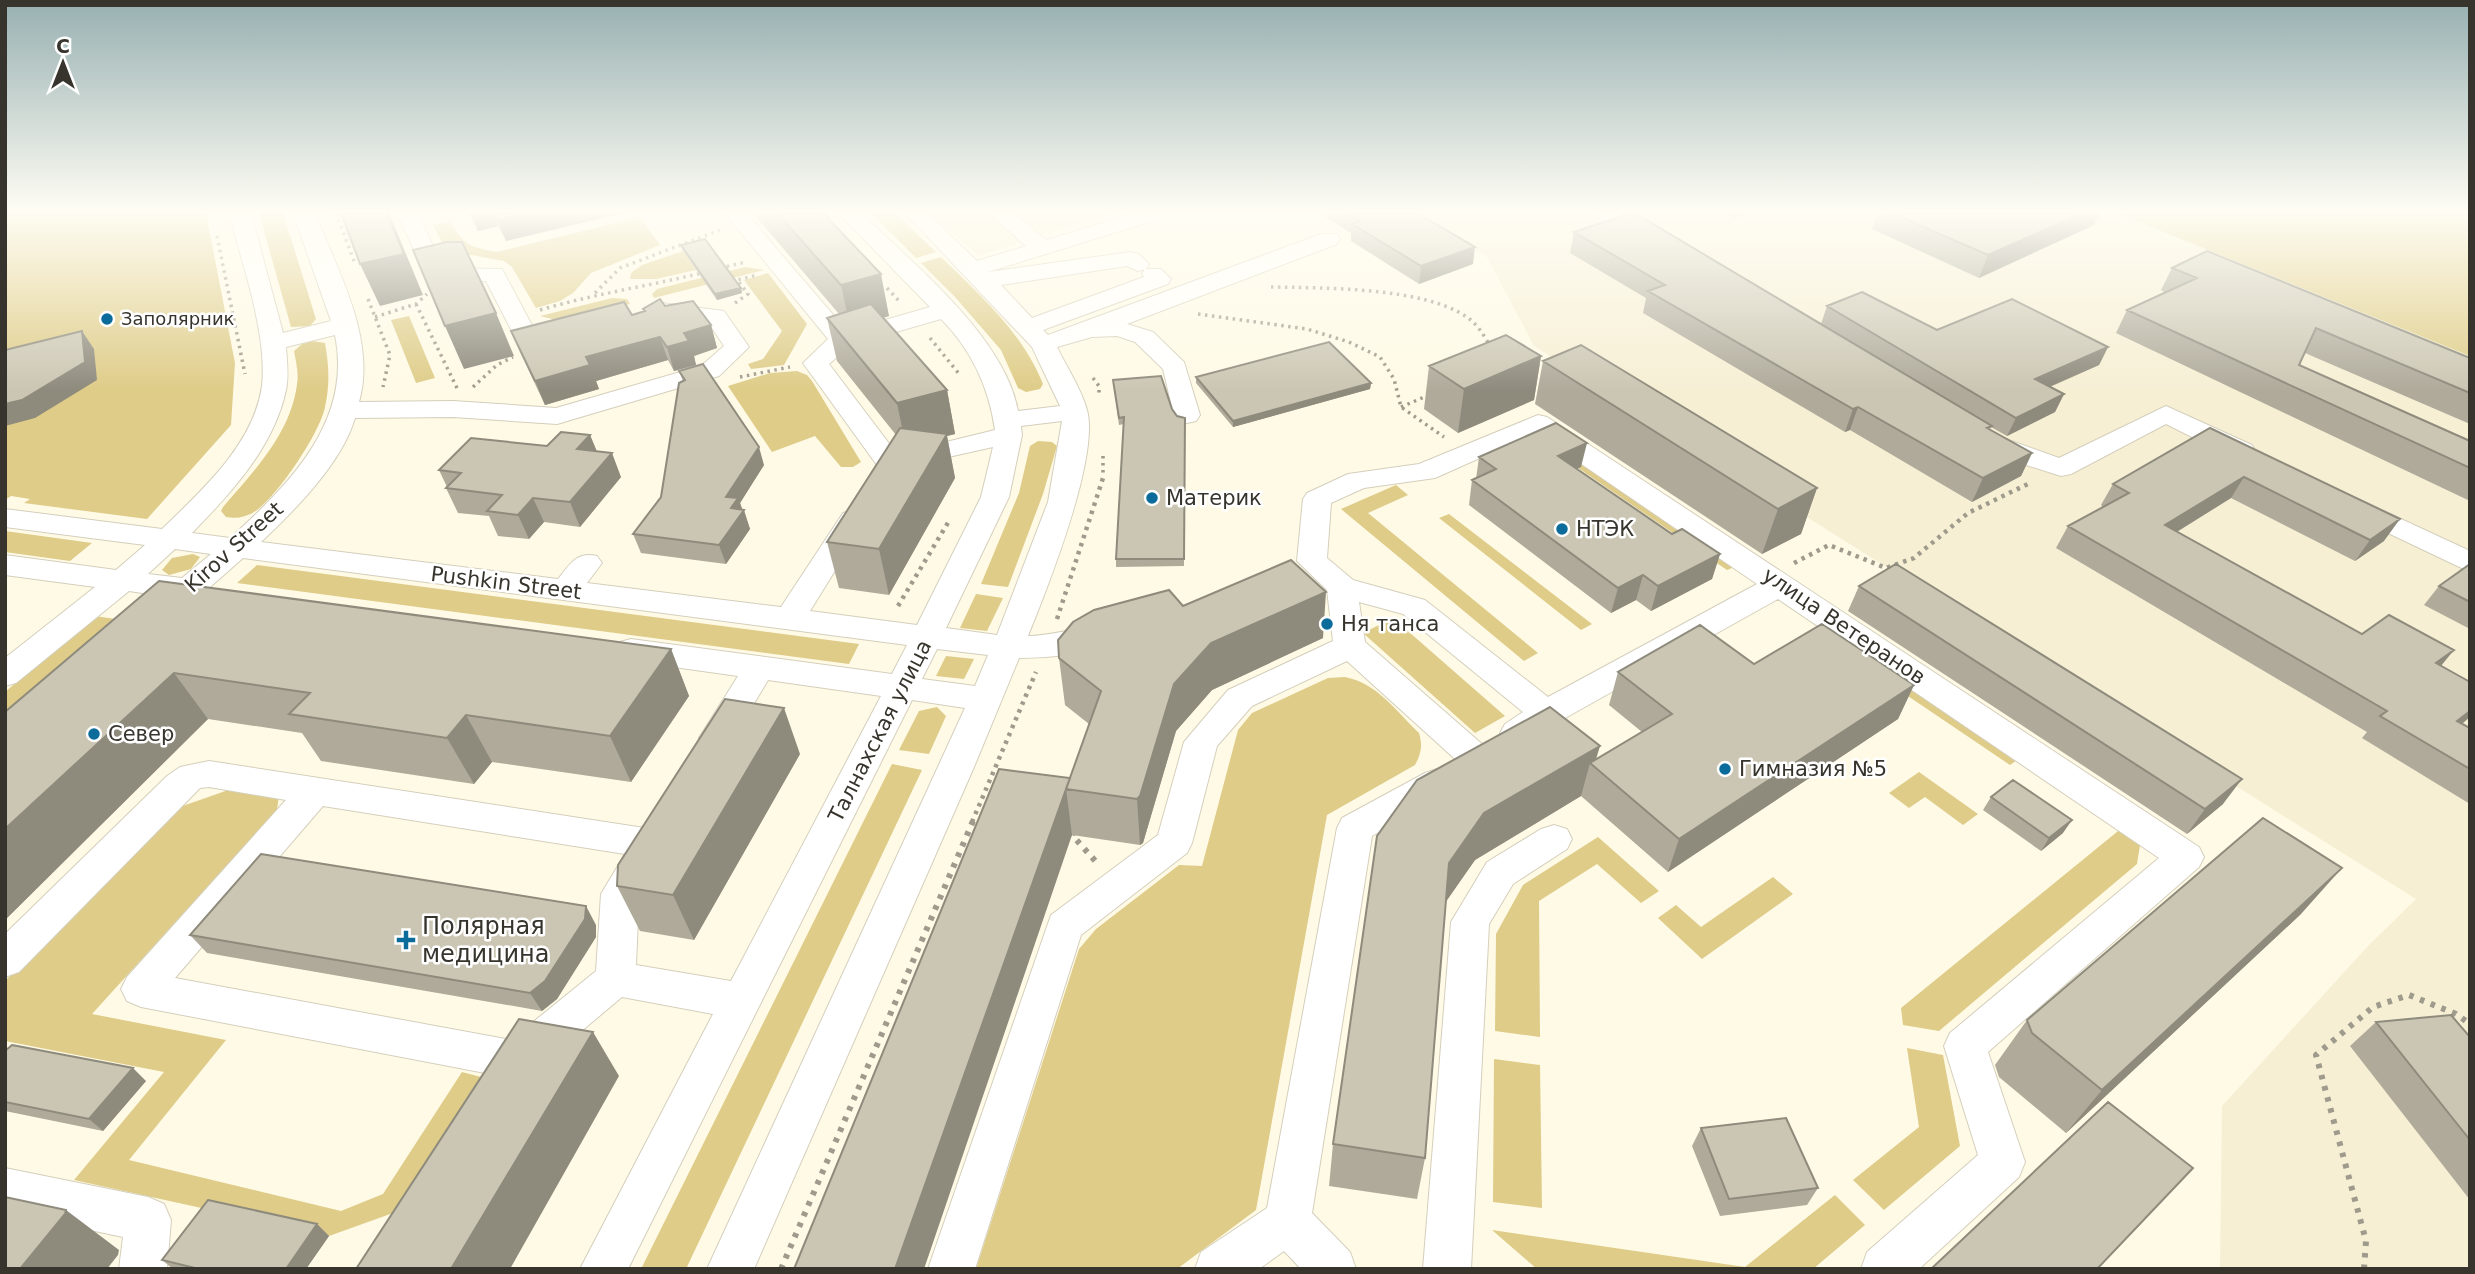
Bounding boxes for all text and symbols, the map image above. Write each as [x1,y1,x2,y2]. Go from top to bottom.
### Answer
north arrow [28,28,98,98]
text: С [56,35,70,57]
place label: Заполярник [121,308,235,329]
marker: Заполярник [99,311,115,327]
place label: Материк [1166,486,1262,510]
marker: Материк [1144,490,1160,506]
street label: Kirov Street [180,497,288,597]
place label: НТЭК [1576,517,1634,541]
marker: НТЭК [1554,521,1570,537]
street label: Pushkin Street [429,562,583,604]
street label: улица Ветеранов [1758,563,1930,689]
place label: Ня танса [1341,612,1439,636]
marker: Ня танса [1319,616,1335,632]
street label: Талнахская улица [823,636,936,827]
place label: Север [108,722,174,746]
marker: Север [86,726,102,742]
place label: Гимназия №5 [1739,757,1887,781]
marker: Гимназия №5 [1717,761,1733,777]
place label: Полярная медицина [422,912,549,968]
marker: Полярная медицина [396,930,416,950]

